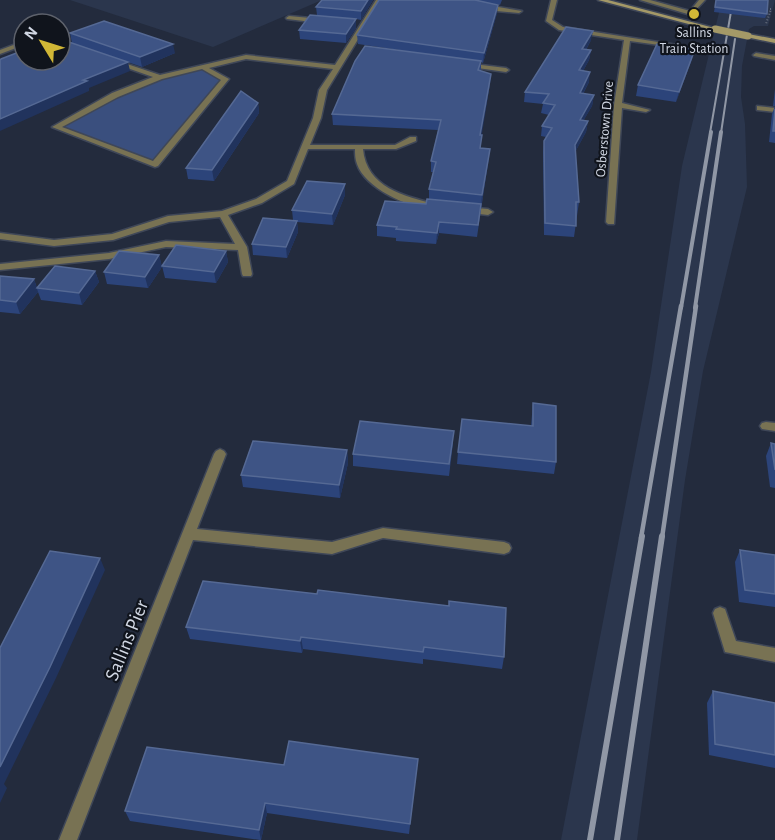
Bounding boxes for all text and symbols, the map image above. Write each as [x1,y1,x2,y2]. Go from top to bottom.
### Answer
marker: Sallins Train Station [687,7,701,21]
north arrow [12,12,72,72]
text: N [21,24,41,43]
place label: Sallins Train Station [659,26,729,56]
street label: Osberstown Drive [594,80,616,178]
street label: Sallins Pier [102,597,152,684]

